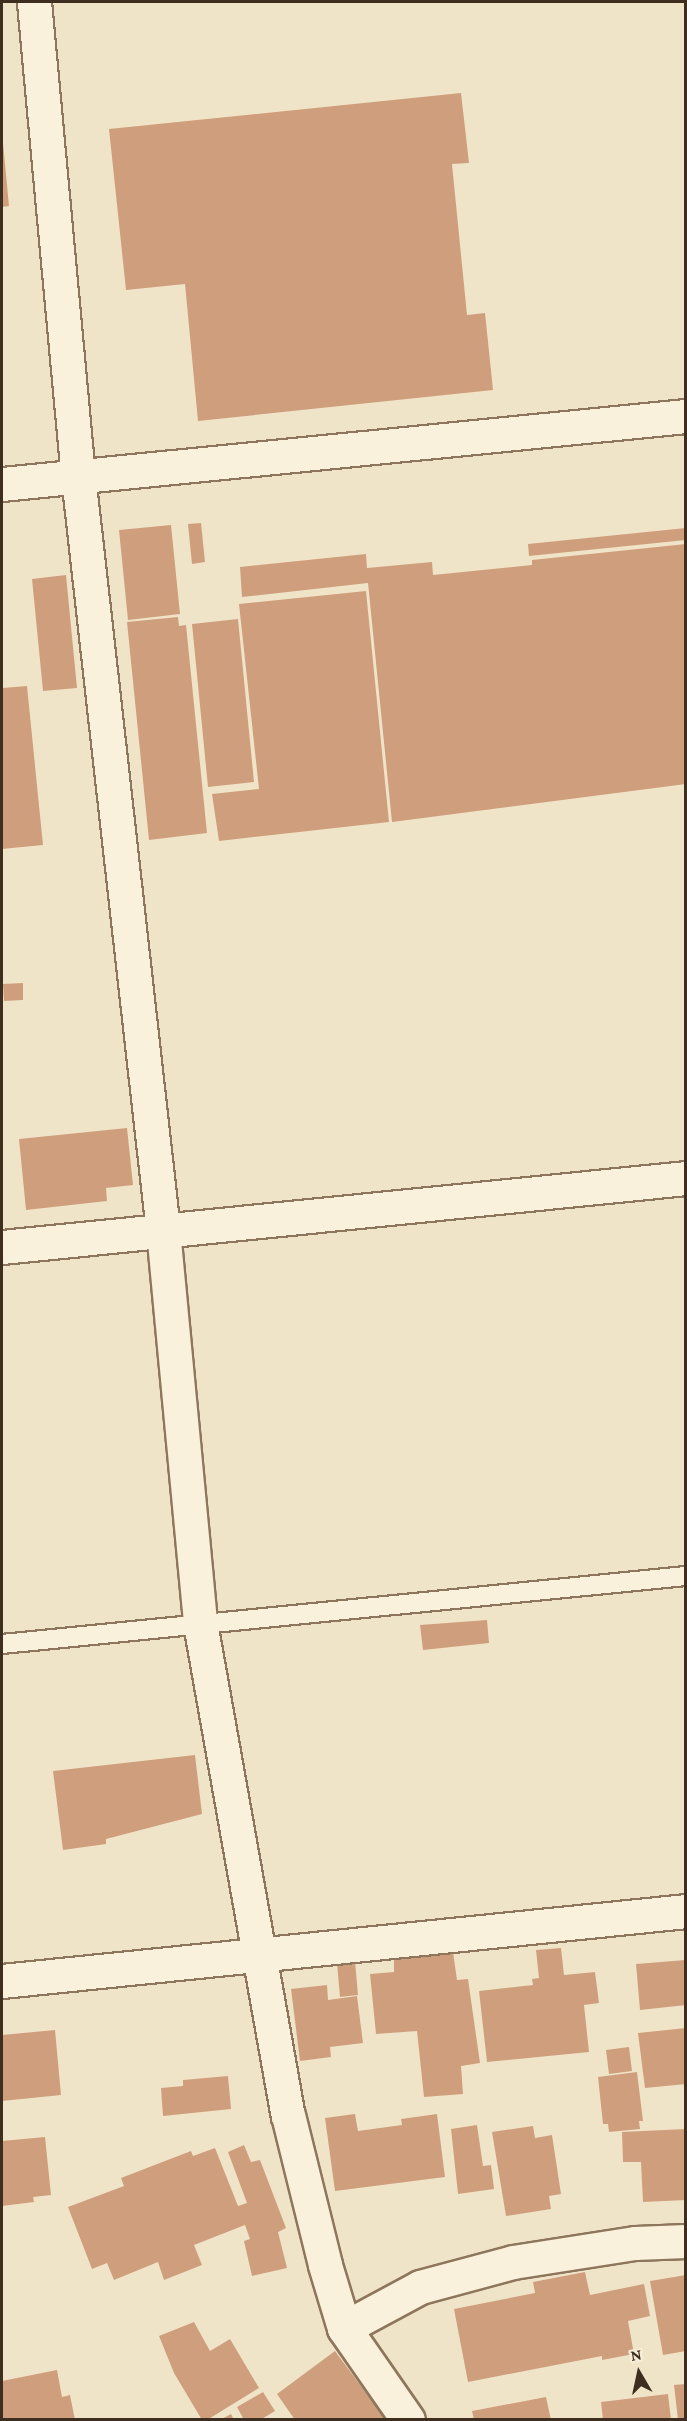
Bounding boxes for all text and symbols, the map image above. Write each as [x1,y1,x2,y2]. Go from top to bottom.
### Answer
north arrow [609,2343,669,2403]
text: N [629,2345,643,2364]

